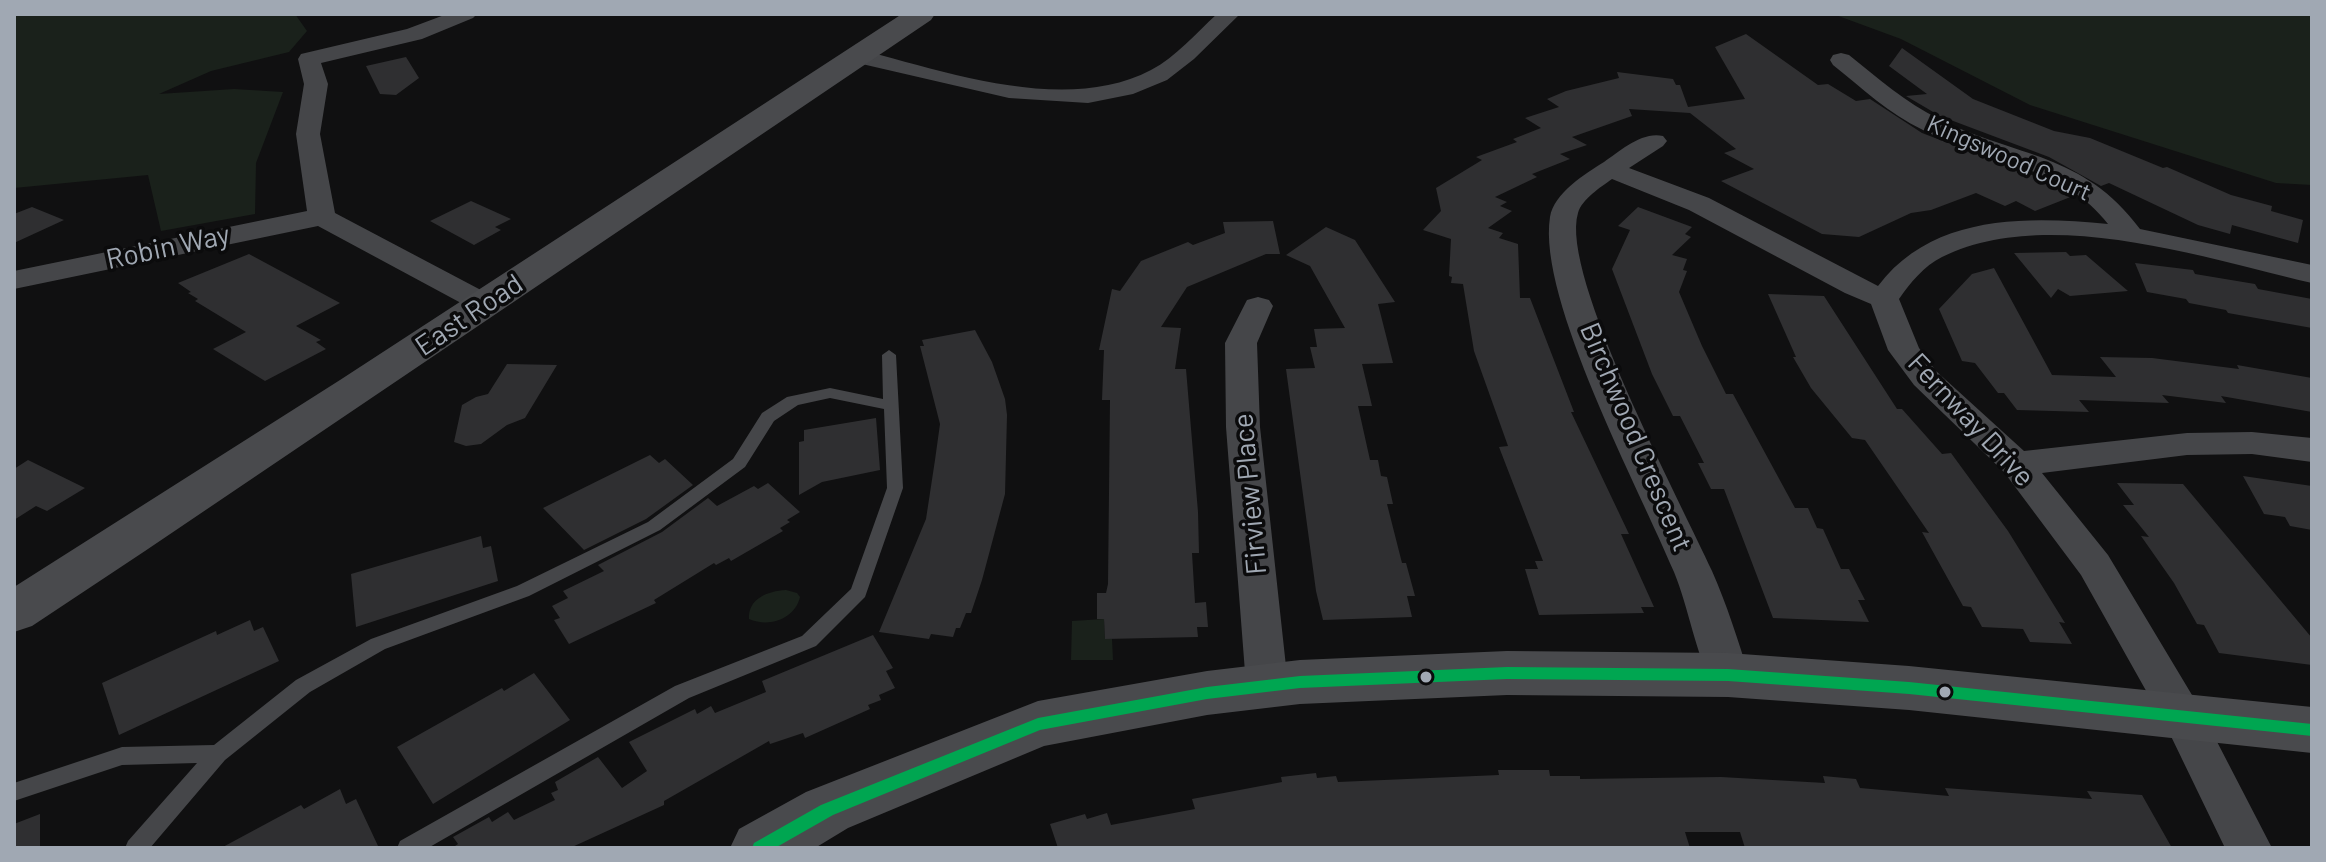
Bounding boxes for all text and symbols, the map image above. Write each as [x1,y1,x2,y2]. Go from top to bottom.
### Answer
street label: Kingswood Court [1923,109,2095,207]
street label: Robin Way [103,217,233,277]
street label: East Road [409,267,529,363]
street label: Birchwood Crescent [1573,318,1699,556]
street label: Fernway Drive [1901,347,2041,493]
street label: Firview Place [1226,412,1274,576]
unlabelled marker [1418,669,1434,685]
unlabelled marker [1937,684,1953,700]

